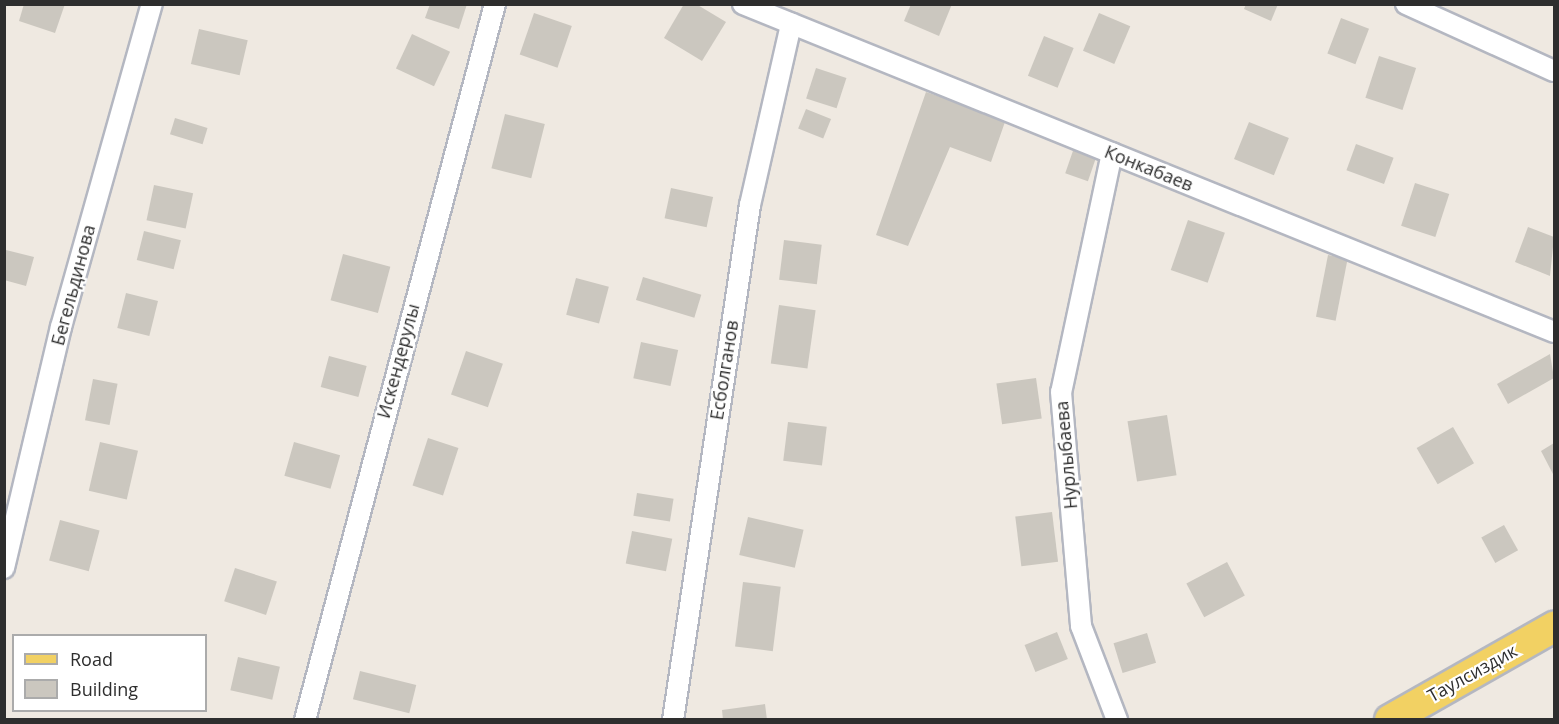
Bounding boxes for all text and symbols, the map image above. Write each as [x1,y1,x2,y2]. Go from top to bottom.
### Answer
street label: Конкабаев [1102,140,1196,196]
street label: Бегельдинова [46,222,100,348]
street label: Искендерулы [372,301,424,421]
street label: Есболганов [705,319,743,421]
street label: Нурлыбаева [1051,400,1081,510]
legend [12,634,207,712]
street label: Таулсиздик [1423,640,1521,706]
text: Road [70,647,113,671]
text: Building [70,677,138,701]

